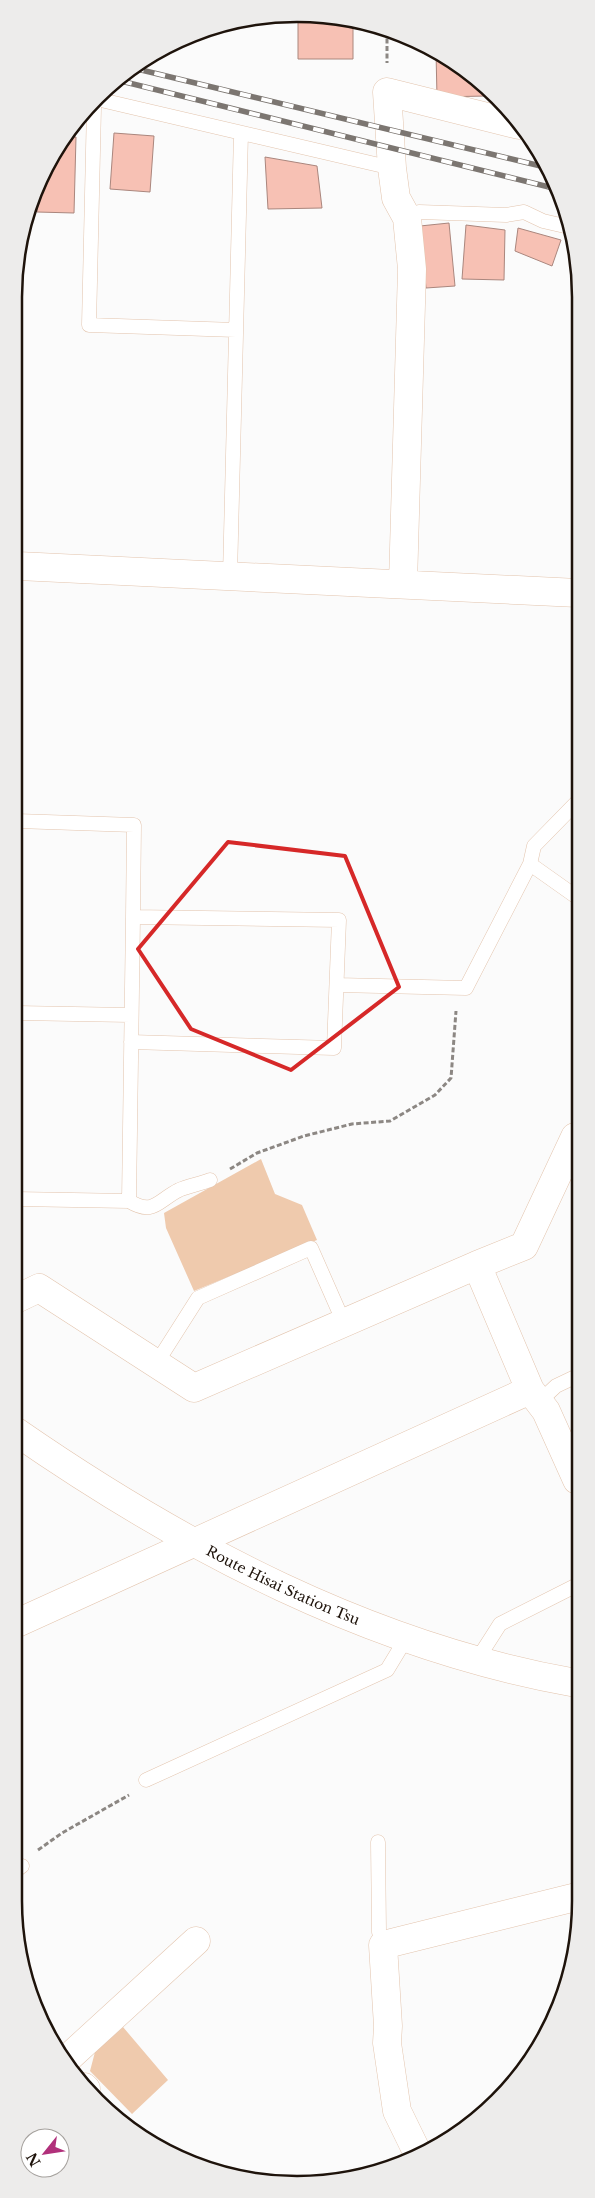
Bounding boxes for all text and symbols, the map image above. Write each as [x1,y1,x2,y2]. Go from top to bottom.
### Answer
street label: Route Hisai Station Tsu [203,1542,363,1629]
north arrow [20,2128,70,2178]
text: N [23,2149,45,2170]

